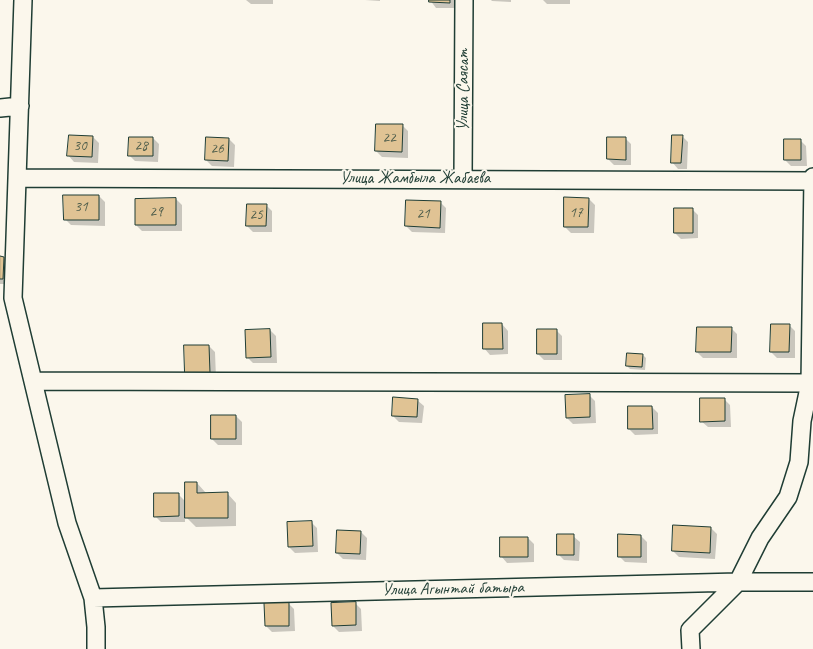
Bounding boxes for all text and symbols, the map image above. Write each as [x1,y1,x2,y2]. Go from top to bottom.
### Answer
street label: Улица Саясат [454,49,474,131]
house number: 22 [382,129,396,147]
house number: 30 [73,137,87,155]
house number: 28 [134,137,148,155]
house number: 26 [210,140,224,158]
street label: Улица Жамбыла Жабаева [340,169,490,189]
house number: 31 [74,198,88,216]
house number: 29 [149,203,163,221]
house number: 17 [569,204,583,222]
house number: 21 [416,205,430,223]
house number: 25 [249,206,263,224]
street label: Улица Агынтай батыра [382,578,524,600]

